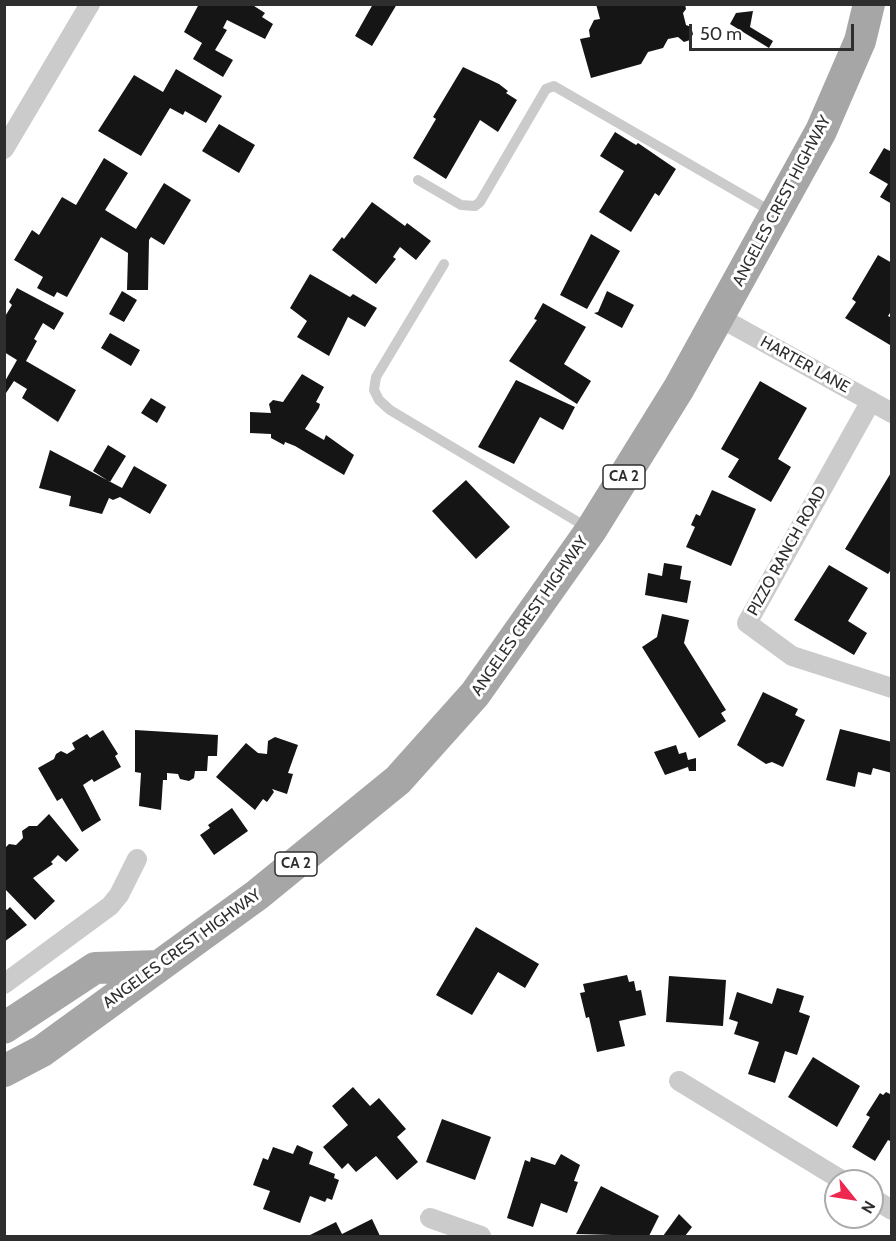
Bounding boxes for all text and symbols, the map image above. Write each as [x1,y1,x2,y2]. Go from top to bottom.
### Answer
scale bar [692,12,857,50]
text: 50 m [700,23,742,45]
street label: ANGELES CREST HIGHWAY [729,112,835,290]
street label: HARTER LANE [757,333,853,397]
road number: CA 2 [603,465,645,489]
street label: PIZZO RANCH ROAD [743,483,831,619]
street label: ANGELES CREST HIGHWAY [468,533,592,699]
road number: CA 2 [275,852,317,876]
street label: ANGELES CREST HIGHWAY [99,885,265,1013]
north arrow [824,1169,884,1229]
text: N [857,1198,879,1217]

